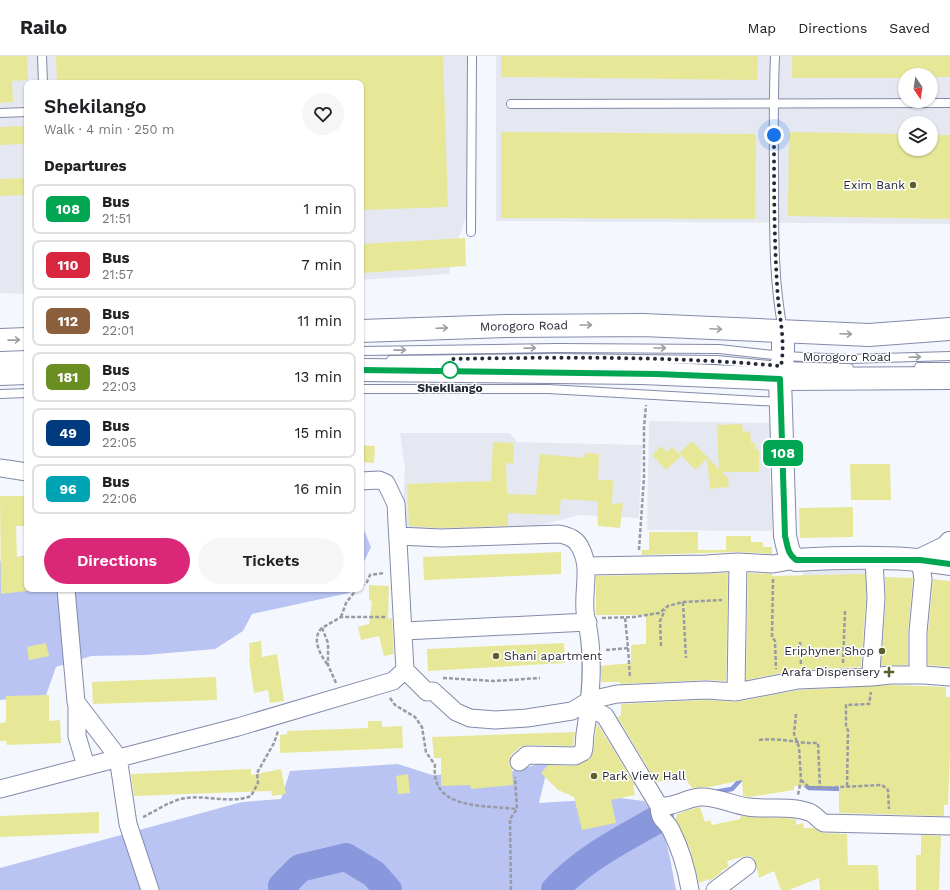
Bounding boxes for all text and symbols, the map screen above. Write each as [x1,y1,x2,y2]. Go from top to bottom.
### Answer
text: Railo [20,16,67,39]
text: Map [748,20,776,36]
text: Directions [798,20,867,36]
text: Saved [889,20,930,36]
north arrow [898,68,938,108]
map controls [898,68,938,156]
button: heart [302,93,344,135]
text: Shekilango [44,95,146,118]
button: layers [898,116,938,156]
text: Walk · 4 min · 250 m [44,122,174,137]
your location [764,125,784,145]
text: Departures [44,157,127,175]
place label: Exim Bank [843,178,905,192]
marker: Exim Bank [908,180,918,190]
text: Bus [102,193,130,211]
text: 1 min [303,200,342,218]
text: 108 [56,201,80,217]
text: 21:51 [102,211,131,226]
text: Bus [102,249,130,267]
text: 7 min [301,256,342,274]
text: 110 [57,257,79,273]
text: 21:57 [102,267,133,282]
text: Bus [102,305,130,323]
text: 11 min [298,312,342,330]
text: 112 [58,313,78,329]
street label: Morogoro Road [480,318,568,334]
one-way arrow [579,321,592,329]
text: 22:01 [102,323,134,338]
one-way arrow [435,324,448,332]
one-way arrow [709,325,722,332]
one-way arrow [839,330,852,338]
one-way arrow [7,336,20,343]
one-way arrow [523,344,536,352]
one-way arrow [653,345,666,352]
one-way arrow [393,346,406,354]
street label: Morogoro Road [803,350,891,364]
one-way arrow [908,353,921,361]
text: Bus [102,361,130,379]
marker: Shekilango [441,361,459,379]
text: 13 min [295,368,342,386]
text: 181 [58,369,78,385]
text: 22:03 [102,379,136,394]
place label: Shekilango [417,381,483,395]
text: Bus [102,417,130,435]
text: 15 min [295,424,342,442]
text: 49 [59,425,77,441]
text: 22:05 [102,435,137,450]
line badge: 108 [760,440,806,466]
text: 108 [771,445,795,461]
text: Bus [102,473,130,491]
text: 16 min [294,480,342,498]
text: 96 [59,481,77,497]
text: 22:06 [102,491,137,506]
button: Directions [44,538,190,584]
button: Tickets [198,538,344,584]
place label: Eriphyner Shop [784,644,874,658]
marker: Eriphyner Shop [877,646,887,656]
place label: Shani apartment [504,649,602,663]
marker: Shani apartment [491,651,501,661]
place label: Arafa Dispensery [781,665,881,679]
marker: Arafa Dispensery [883,666,895,678]
place label: Park View Hall [602,769,686,783]
marker: Park View Hall [589,771,599,781]

